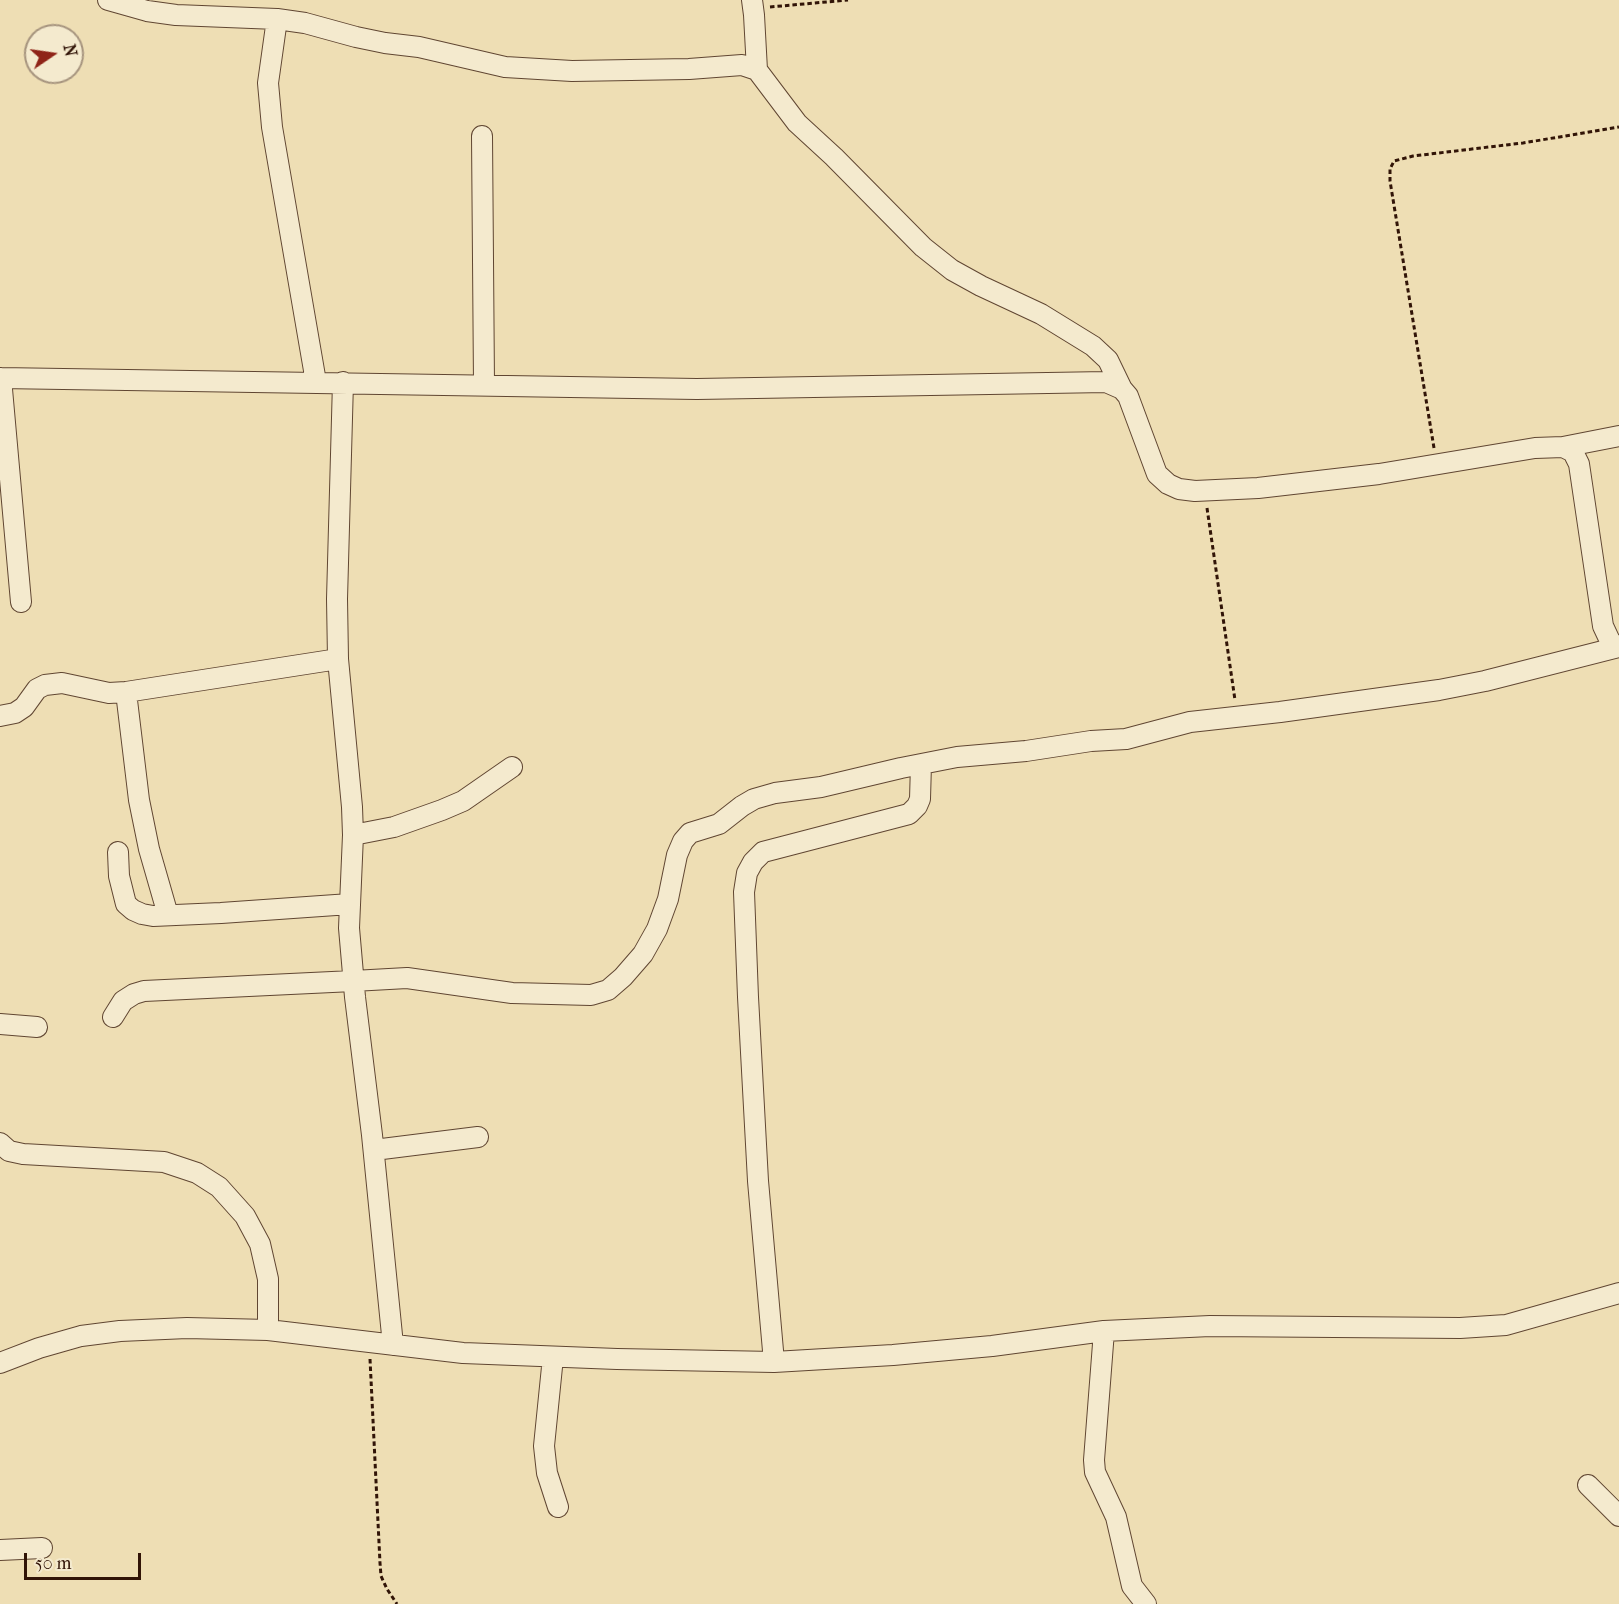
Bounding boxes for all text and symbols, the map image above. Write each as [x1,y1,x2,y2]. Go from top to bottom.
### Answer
north arrow [24,24,84,84]
text: N [59,42,81,58]
scale bar [27,1541,144,1579]
text: 50 m [35,1553,71,1574]

